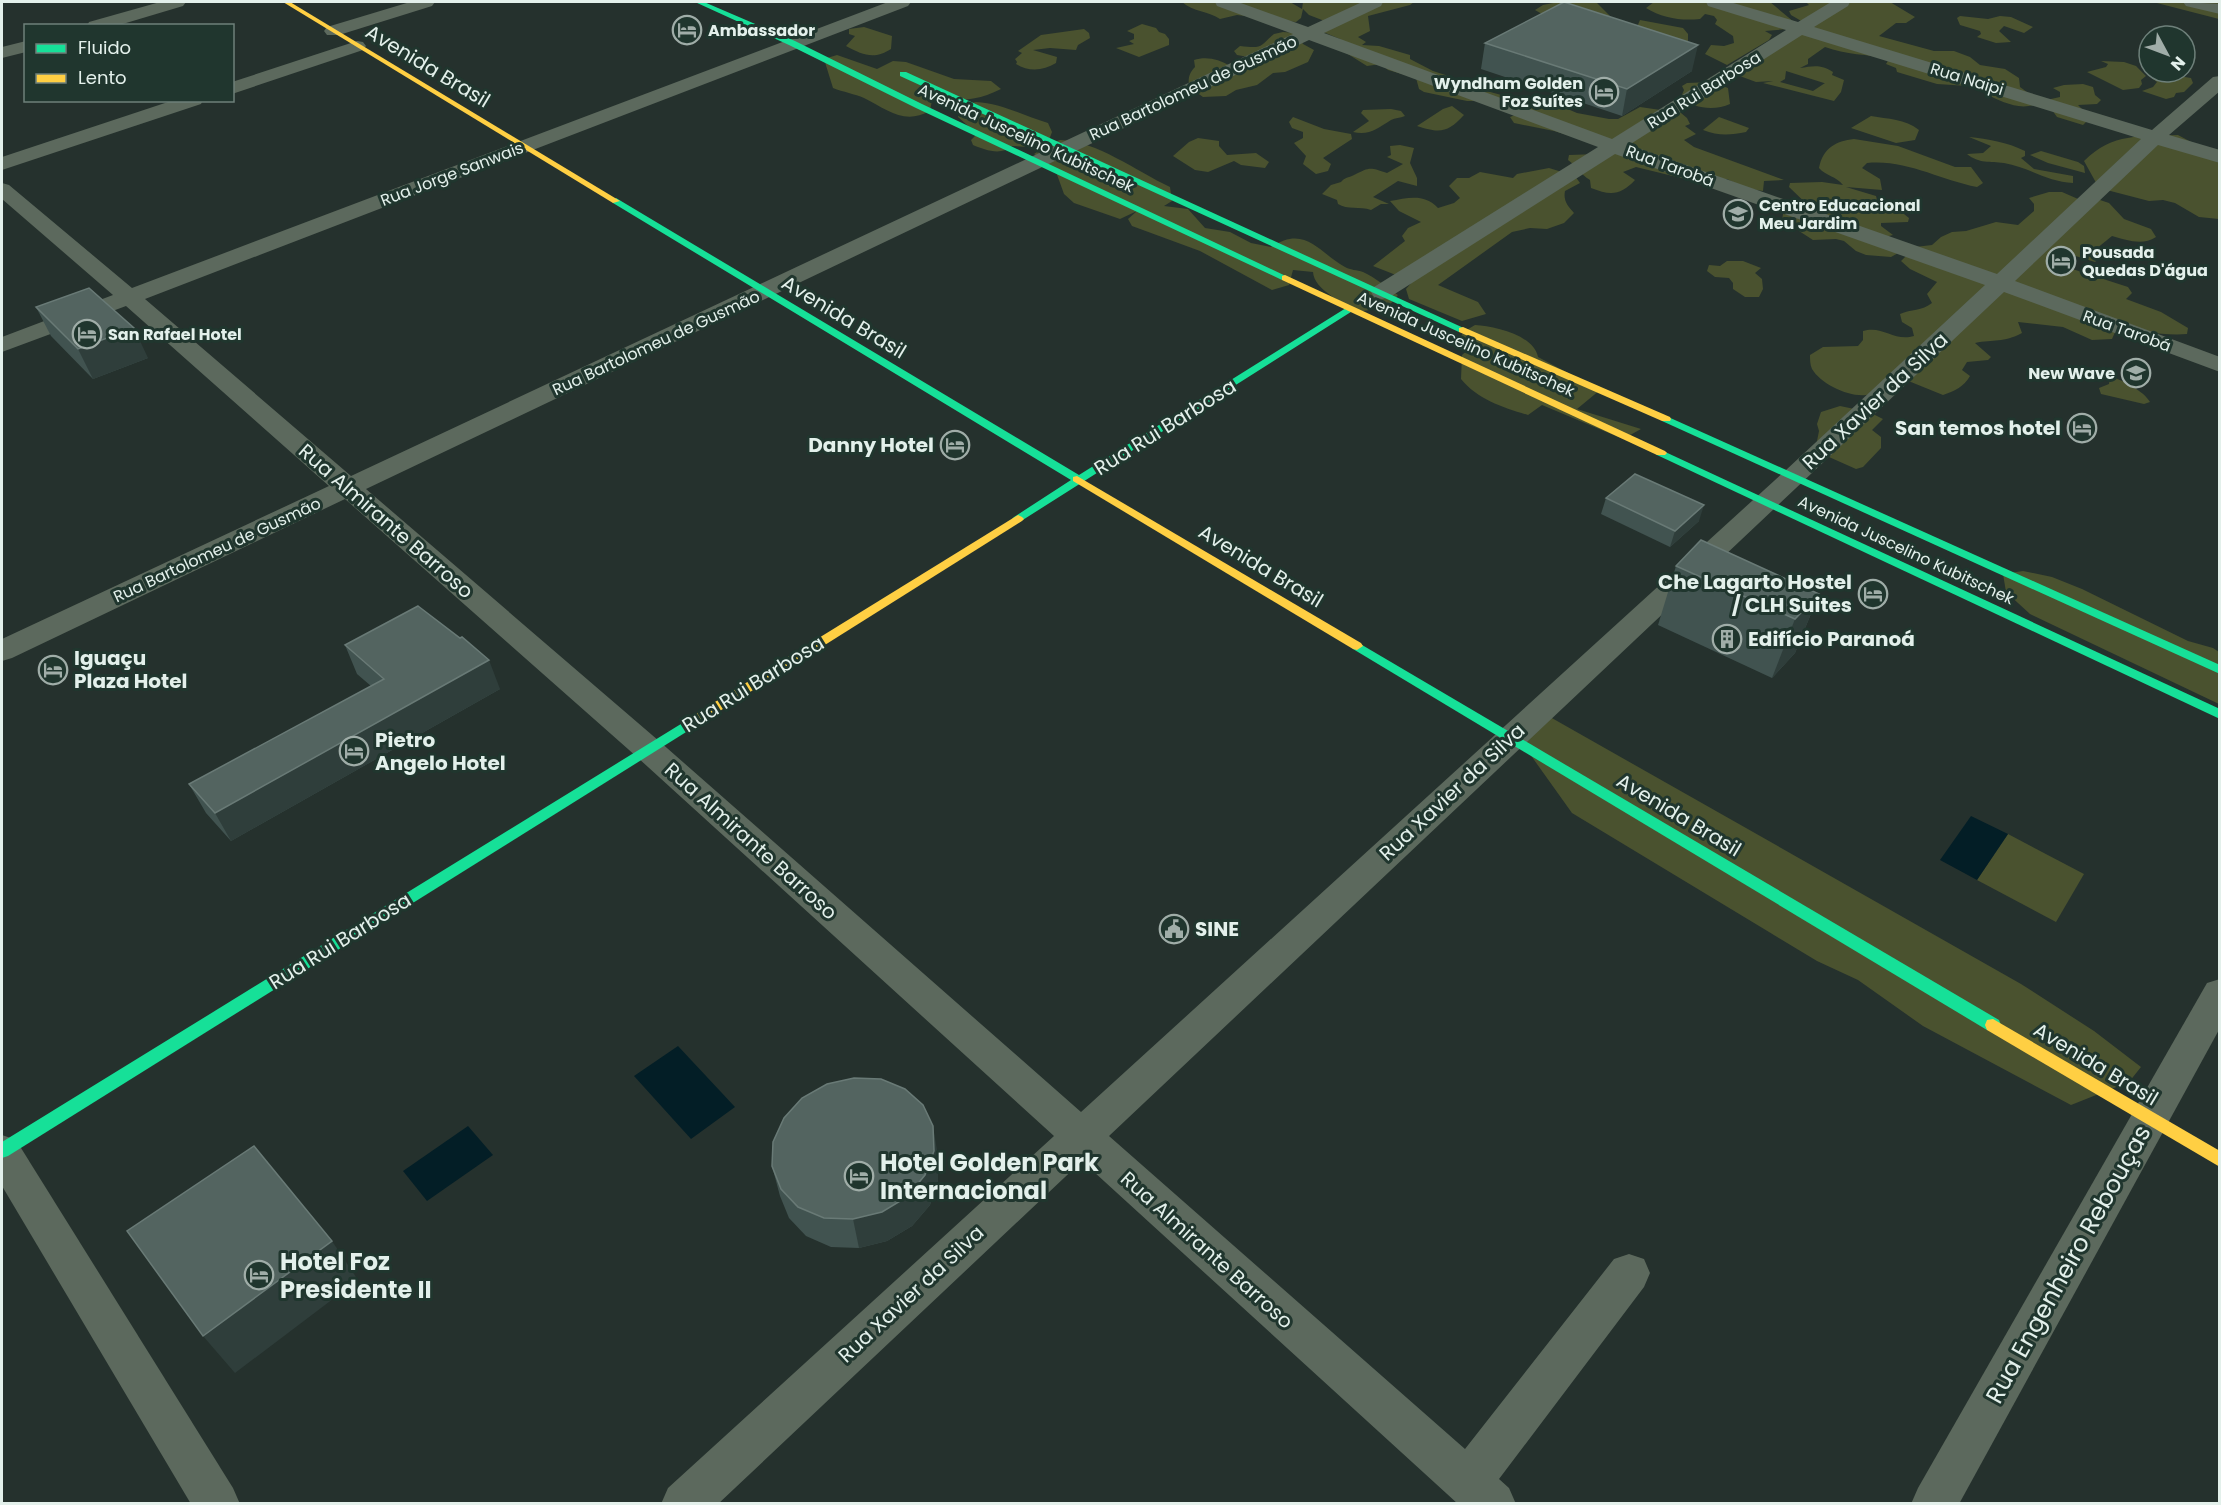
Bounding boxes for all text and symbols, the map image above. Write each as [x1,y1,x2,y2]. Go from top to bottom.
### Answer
hotel icon: Ambassador [671,14,703,46]
street label: Avenida Brasil [360,18,496,114]
place label: Ambassador [708,19,815,42]
legend [24,24,234,102]
north arrow [2137,24,2197,84]
street label: Rua Bartolomeu de Gusmão [1086,30,1300,146]
text: Fluido [78,35,131,60]
street label: Rua Rui Barbosa [1643,46,1765,134]
text: N [2165,51,2191,76]
street label: Rua Naipi [1927,57,2007,101]
text: Lento [78,65,127,90]
place label: Wyndham Golden Foz Suítes [1434,72,1583,113]
hotel icon: Wyndham Golden Foz Suítes [1588,76,1620,108]
street label: Avenida Juscelino Kubitschek [914,78,1138,199]
street label: Rua Jorge Sanwais [377,136,527,212]
street label: Rua Tarobá [1623,139,1717,193]
place label: Centro Educacional Meu Jardim [1759,194,1921,235]
school or university icon: Centro Educacional Meu Jardim [1722,198,1754,230]
place label: Pousada Quedas D'água [2082,241,2208,282]
hotel icon: Pousada Quedas D'água [2045,245,2077,277]
street label: Avenida Brasil [776,269,912,365]
street label: Rua Bartolomeu de Gusmão [549,285,763,401]
street label: Avenida Juscelino Kubitschek [1354,286,1579,403]
street label: Rua Tarobá [2080,304,2174,358]
hotel icon: San Rafael Hotel [71,318,103,350]
place label: San Rafael Hotel [108,323,242,346]
street label: Rua Xavier da Silva [1796,326,1954,476]
school or university icon: New Wave [2120,357,2152,389]
place label: New Wave [2028,362,2115,385]
street label: Rua Rui Barbosa [1089,372,1241,482]
hotel icon: San temos hotel [2066,412,2098,444]
place label: San temos hotel [1895,414,2061,442]
hotel icon: Danny Hotel [939,429,971,461]
place label: Danny Hotel [808,431,934,459]
street label: Rua Almirante Barroso [293,437,479,605]
street label: Avenida Juscelino Kubitschek [1794,490,2018,611]
street label: Rua Bartolomeu de Gusmão [110,492,324,608]
street label: Avenida Brasil [1193,518,1329,614]
place label: Che Lagarto Hostel / CLH Suites [1658,568,1852,619]
hotel icon: Che Lagarto Hostel / CLH Suites [1857,578,1889,610]
building icon: Edifício Paranoá [1711,623,1743,655]
place label: Edifício Paranoá [1748,625,1915,653]
street label: Rua Rui Barbosa [677,629,829,739]
place label: Iguaçu Plaza Hotel [74,644,187,695]
hotel icon: Iguaçu Plaza Hotel [37,654,69,686]
street label: Rua Xavier da Silva [1373,717,1531,867]
place label: Pietro Angelo Hotel [375,726,506,777]
hotel icon: Pietro Angelo Hotel [338,735,370,767]
street label: Rua Almirante Barroso [659,756,843,926]
street label: Avenida Brasil [1611,767,1747,863]
street label: Rua Rui Barbosa [264,886,416,996]
public building icon: SINE [1158,913,1190,945]
place label: SINE [1195,915,1239,943]
street label: Avenida Brasil [2028,1016,2164,1112]
street label: Rua Engenheiro Rebouças [1978,1119,2158,1409]
place label: Hotel Golden Park Internacional [880,1146,1099,1207]
hotel icon: Hotel Golden Park Internacional [843,1160,875,1192]
street label: Rua Almirante Barroso [1115,1165,1299,1335]
street label: Rua Xavier da Silva [832,1219,990,1369]
place label: Hotel Foz Presidente II [280,1245,432,1306]
hotel icon: Hotel Foz Presidente II [243,1259,275,1291]

